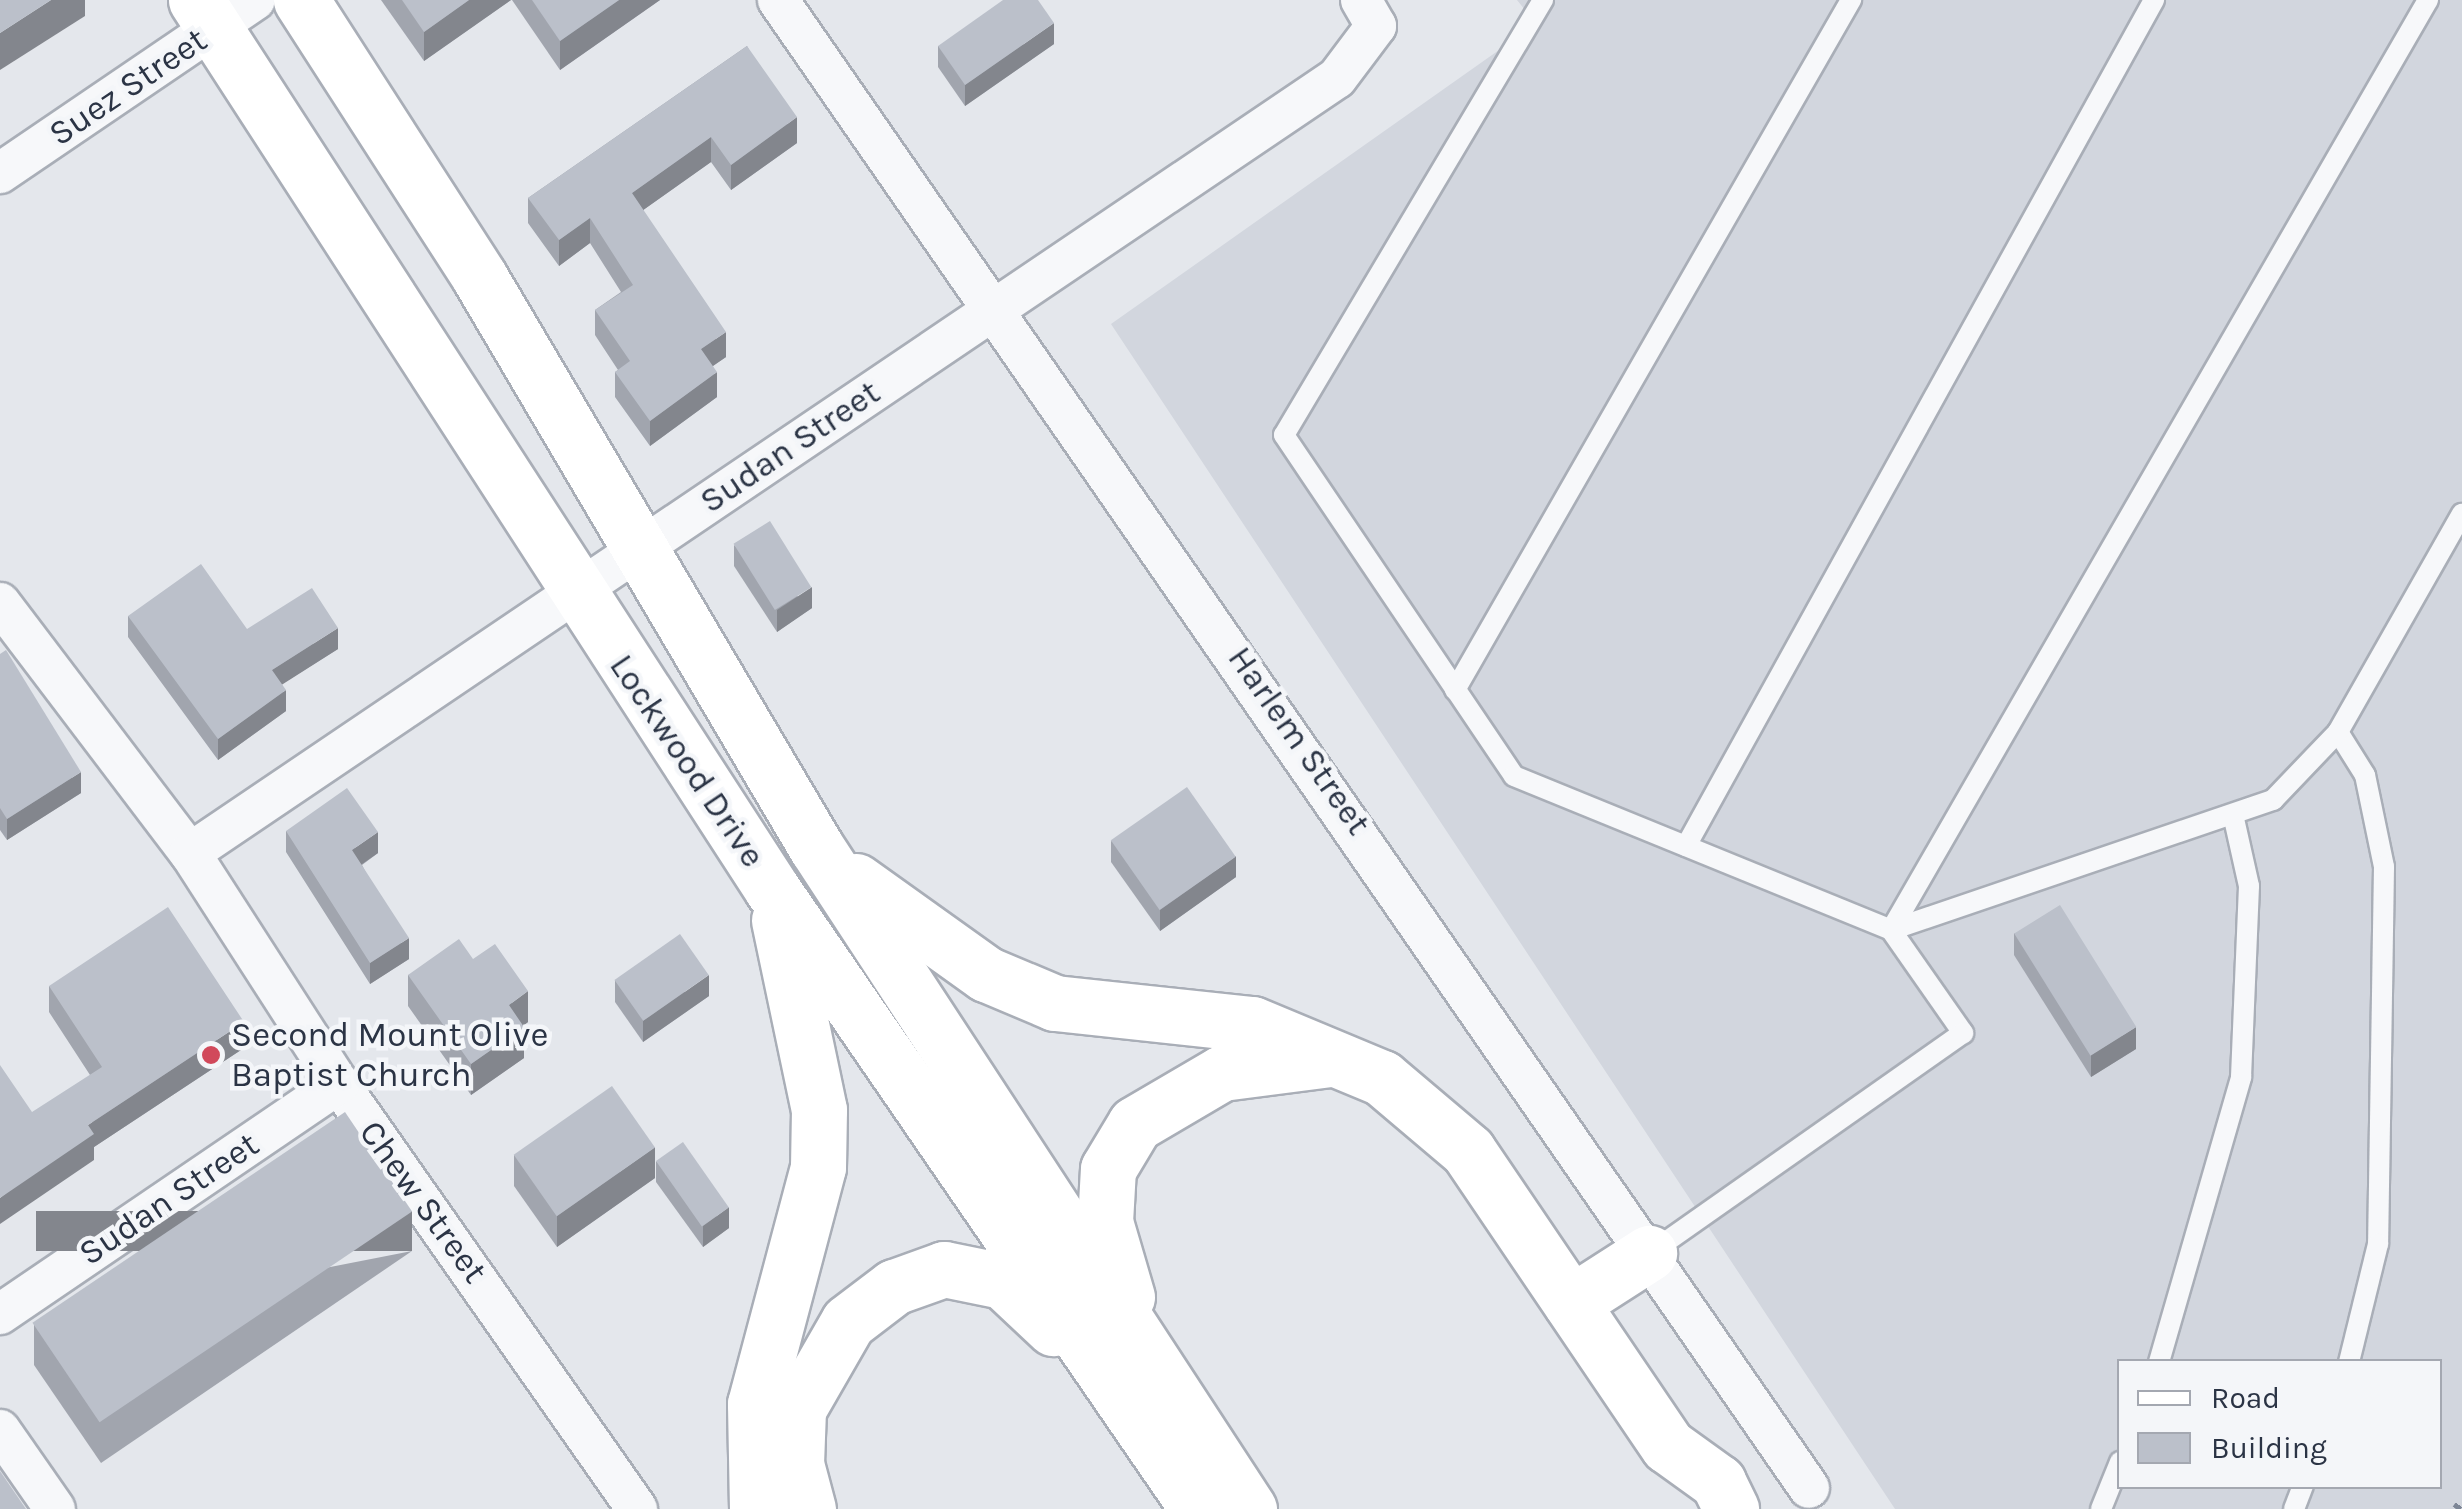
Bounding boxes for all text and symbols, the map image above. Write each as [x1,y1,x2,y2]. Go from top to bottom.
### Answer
street label: Suez Street [41,19,215,155]
street label: Sudan Street [692,371,888,523]
street label: Harlem Street [1219,639,1379,843]
street label: Lockwood Drive [600,647,774,875]
place label: Second Mount Olive Baptist Church [231,1014,548,1096]
marker: Second Mount Olive Baptist Church [200,1044,222,1066]
street label: Chew Street [350,1113,496,1291]
street label: Sudan Street [71,1123,267,1275]
legend [2117,1359,2442,1489]
text: Road [2211,1380,2280,1416]
text: Building [2211,1430,2327,1466]

